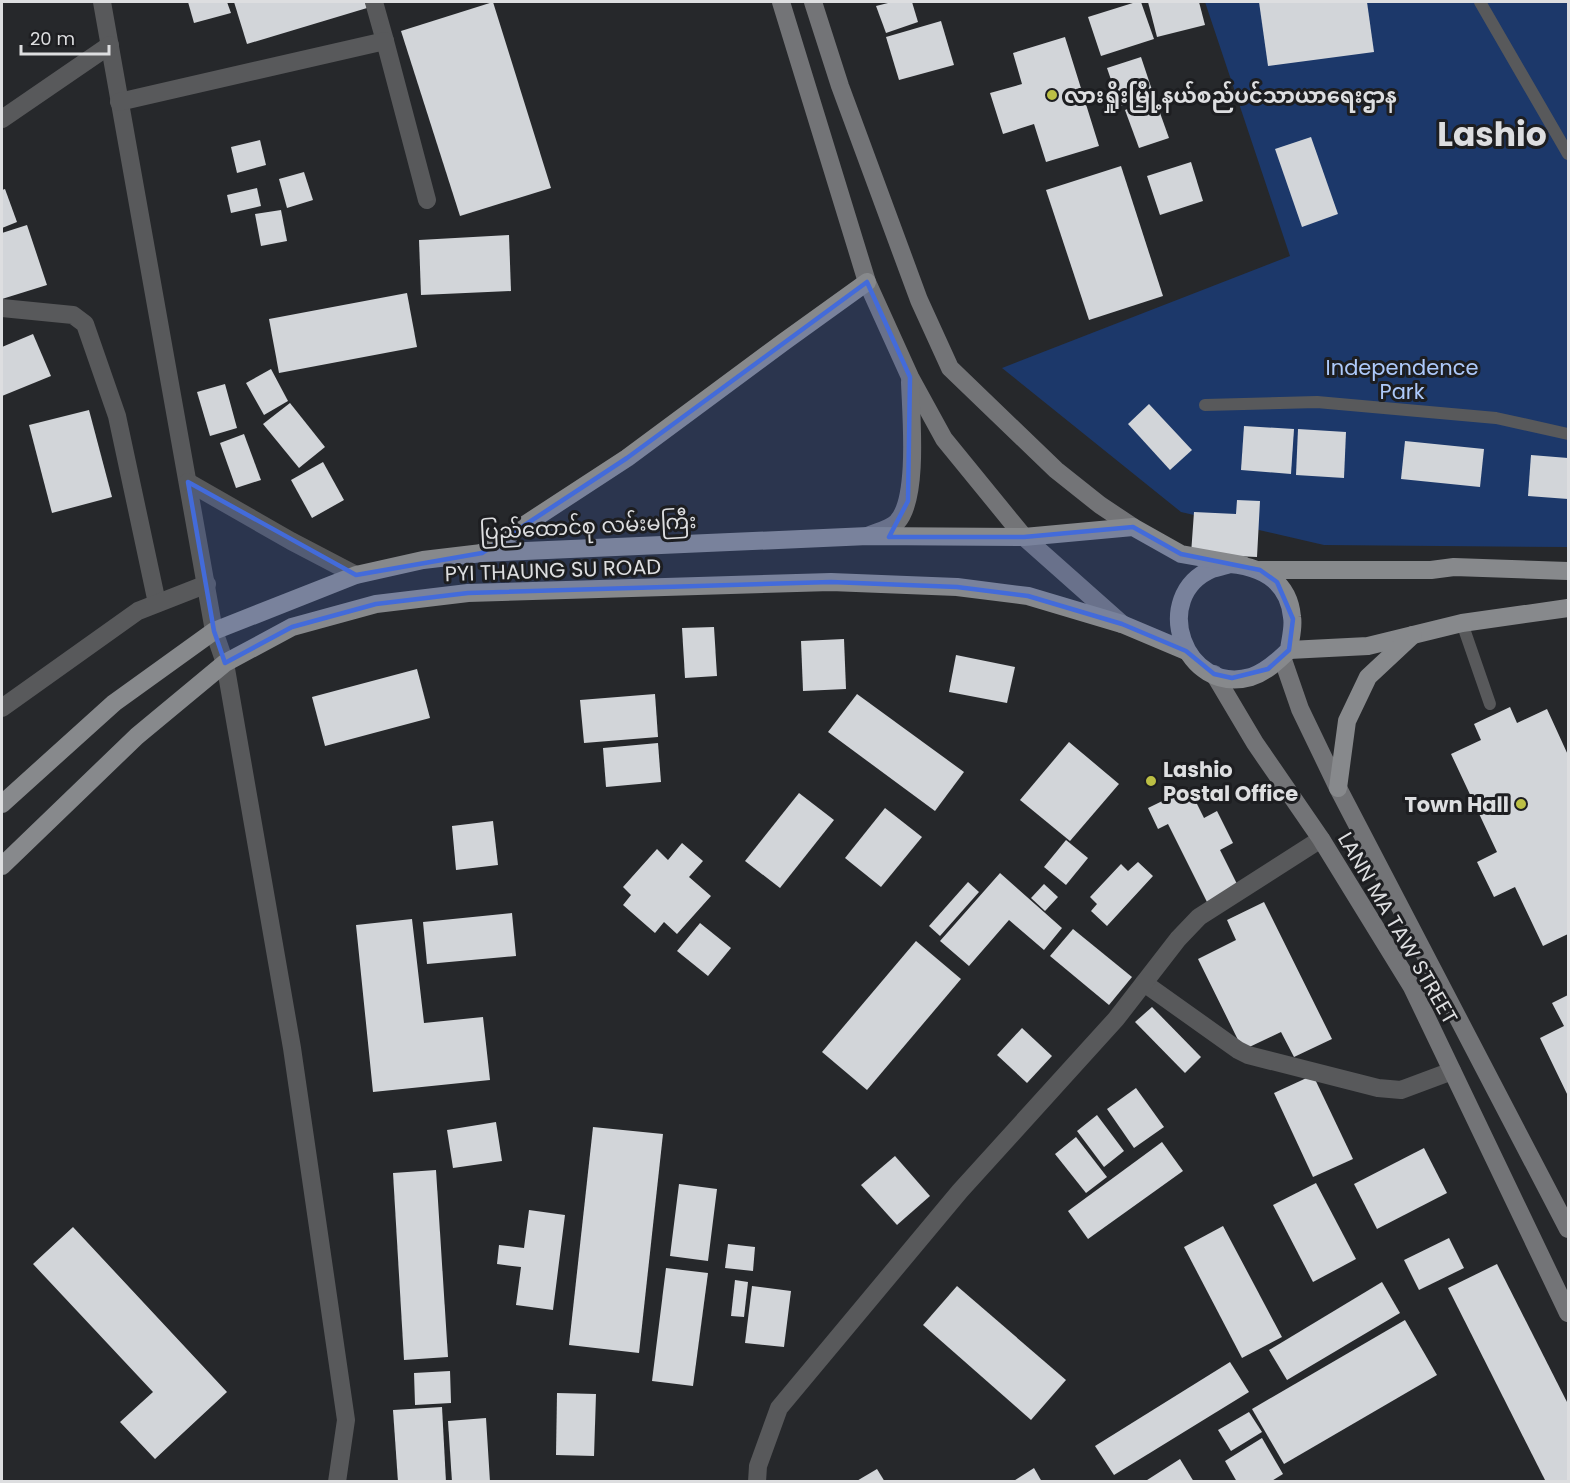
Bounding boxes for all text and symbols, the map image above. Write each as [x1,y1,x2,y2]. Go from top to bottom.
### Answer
scale bar [21,18,110,56]
text: 20 m [30,26,75,51]
place label: လားရှိုးမြို့နယ်စည်ပင်သာယာရေးဌာန [1064,80,1397,113]
marker: လားရှိုးမြို့နယ်စည်ပင်သာယာရေးဌာန [1045,88,1059,102]
district label: Lashio [1437,111,1547,158]
park label: Independence Park [1326,353,1478,406]
street label: ပြည်ထောင်စု လမ်းမကြီး [479,505,697,549]
street label: PYI THAUNG SU ROAD [444,552,662,588]
place label: Lashio Postal Office [1163,755,1298,808]
marker: Lashio Postal Office [1144,774,1158,788]
place label: Town Hall [1404,790,1509,819]
marker: Town Hall [1514,797,1528,811]
street label: LANN MA TAW STREET [1331,827,1465,1029]

